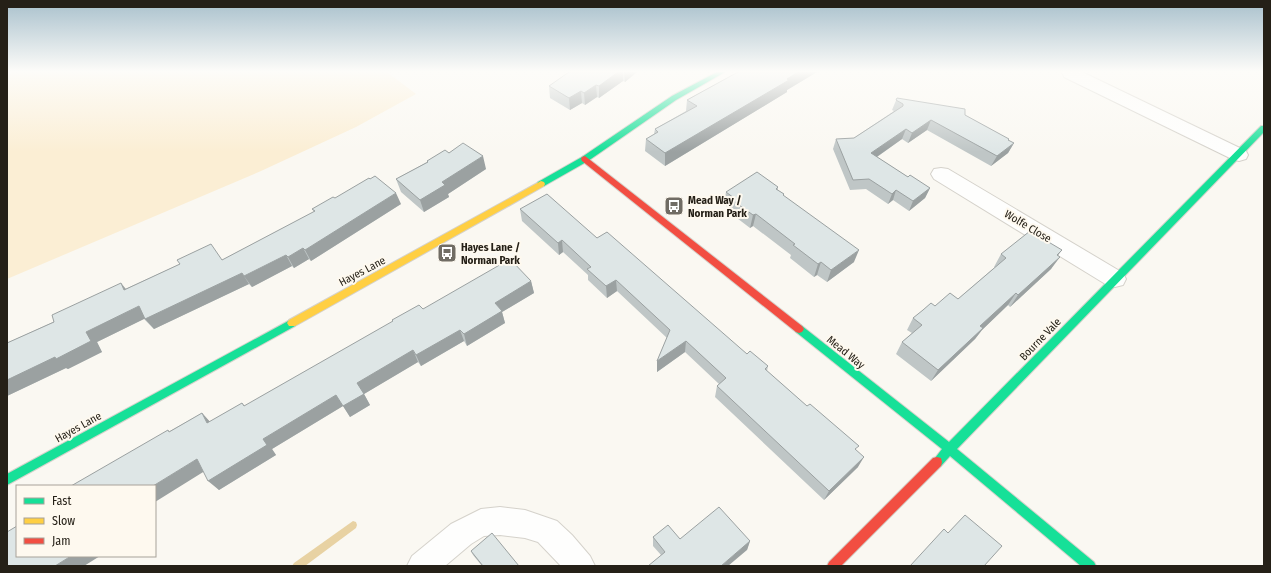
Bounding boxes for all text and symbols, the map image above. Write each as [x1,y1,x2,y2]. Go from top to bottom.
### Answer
place label: Mead Way / Norman Park [688,194,747,220]
bus stop icon: Mead Way / Norman Park [663,195,685,217]
street label: Wolfe Close [1002,207,1054,245]
place label: Hayes Lane / Norman Park [461,241,520,267]
bus stop icon: Hayes Lane / Norman Park [436,242,458,264]
street label: Hayes Lane [337,254,388,289]
street label: Bourne Vale [1017,315,1064,363]
street label: Mead Way [824,333,867,372]
street label: Hayes Lane [53,409,104,445]
legend [16,485,156,557]
text: Fast [52,494,71,508]
text: Slow [52,514,75,528]
text: Jam [52,534,70,548]

